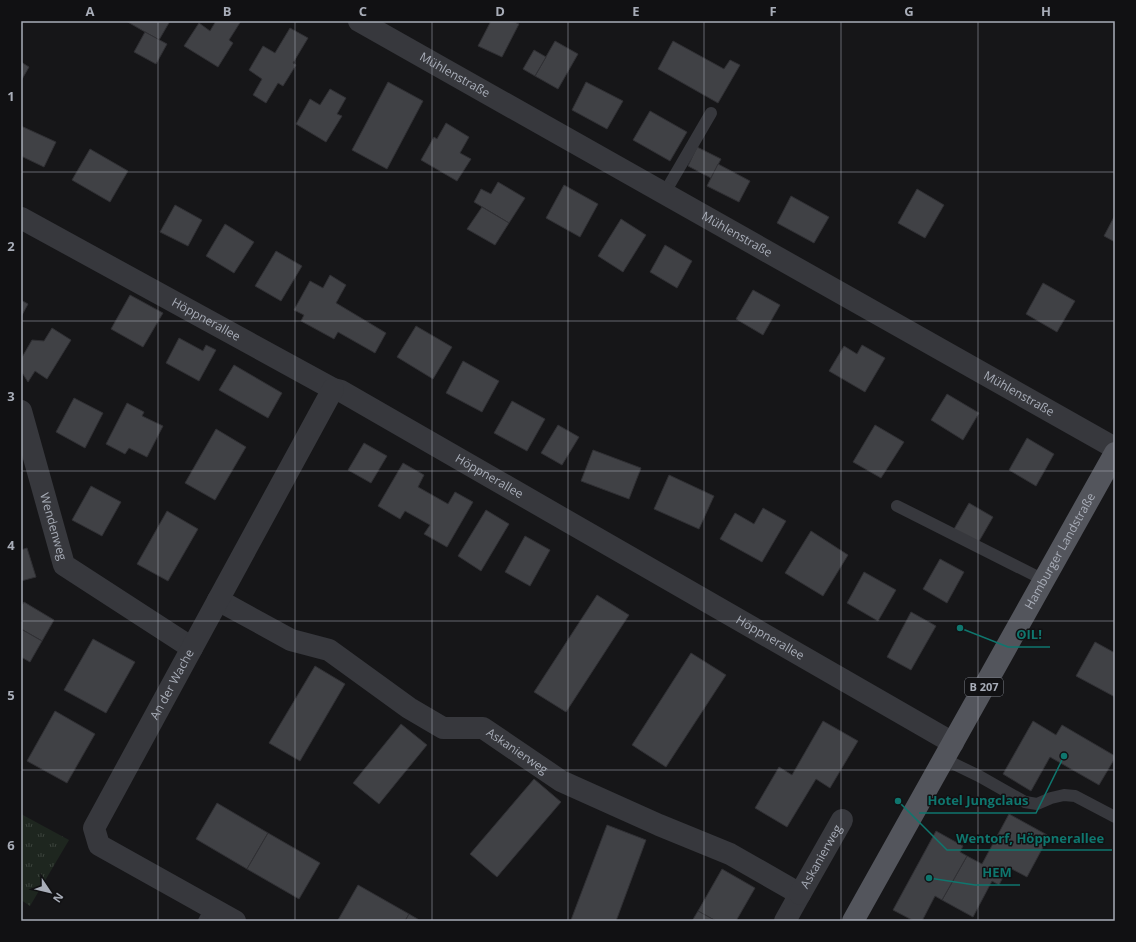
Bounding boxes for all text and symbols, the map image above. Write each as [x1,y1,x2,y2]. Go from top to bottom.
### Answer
text: A [86,2,95,20]
text: B [223,2,232,20]
text: C [359,2,367,20]
text: D [495,2,505,20]
text: E [632,2,640,20]
text: F [769,2,777,20]
text: G [904,2,914,20]
text: H [1041,2,1051,20]
street label: Mühlenstraße [417,48,494,101]
text: 1 [7,87,15,105]
street label: Mühlenstraße [699,207,776,261]
text: 2 [7,237,15,255]
street label: Höppnerallee [169,293,244,345]
street label: Mühlenstraße [981,367,1058,420]
text: 3 [7,387,15,405]
street label: Höppnerallee [452,449,527,502]
street label: Hamburger Landstraße [1020,489,1099,612]
street label: Wendenweg [36,491,71,563]
text: 4 [7,536,15,554]
street label: Höppnerallee [733,611,808,664]
callout: OIL! [1008,622,1050,647]
text: OIL! [1016,625,1042,643]
street label: An der Wache [146,646,198,722]
road number: B 207 [965,678,1003,696]
text: 5 [7,686,15,704]
street label: Askanierweg [483,724,552,778]
callout: Hotel Jungclaus [919,788,1036,813]
text: Hotel Jungclaus [928,791,1028,809]
street label: Askanierweg [796,821,846,891]
callout: Wentorf, Höppnerallee [947,825,1112,850]
text: Wentorf, Höppnerallee [956,829,1104,847]
text: 6 [7,836,15,854]
callout: HEM [975,860,1020,885]
text: HEM [982,863,1012,881]
north arrow [30,872,70,912]
text: N [50,890,67,906]

